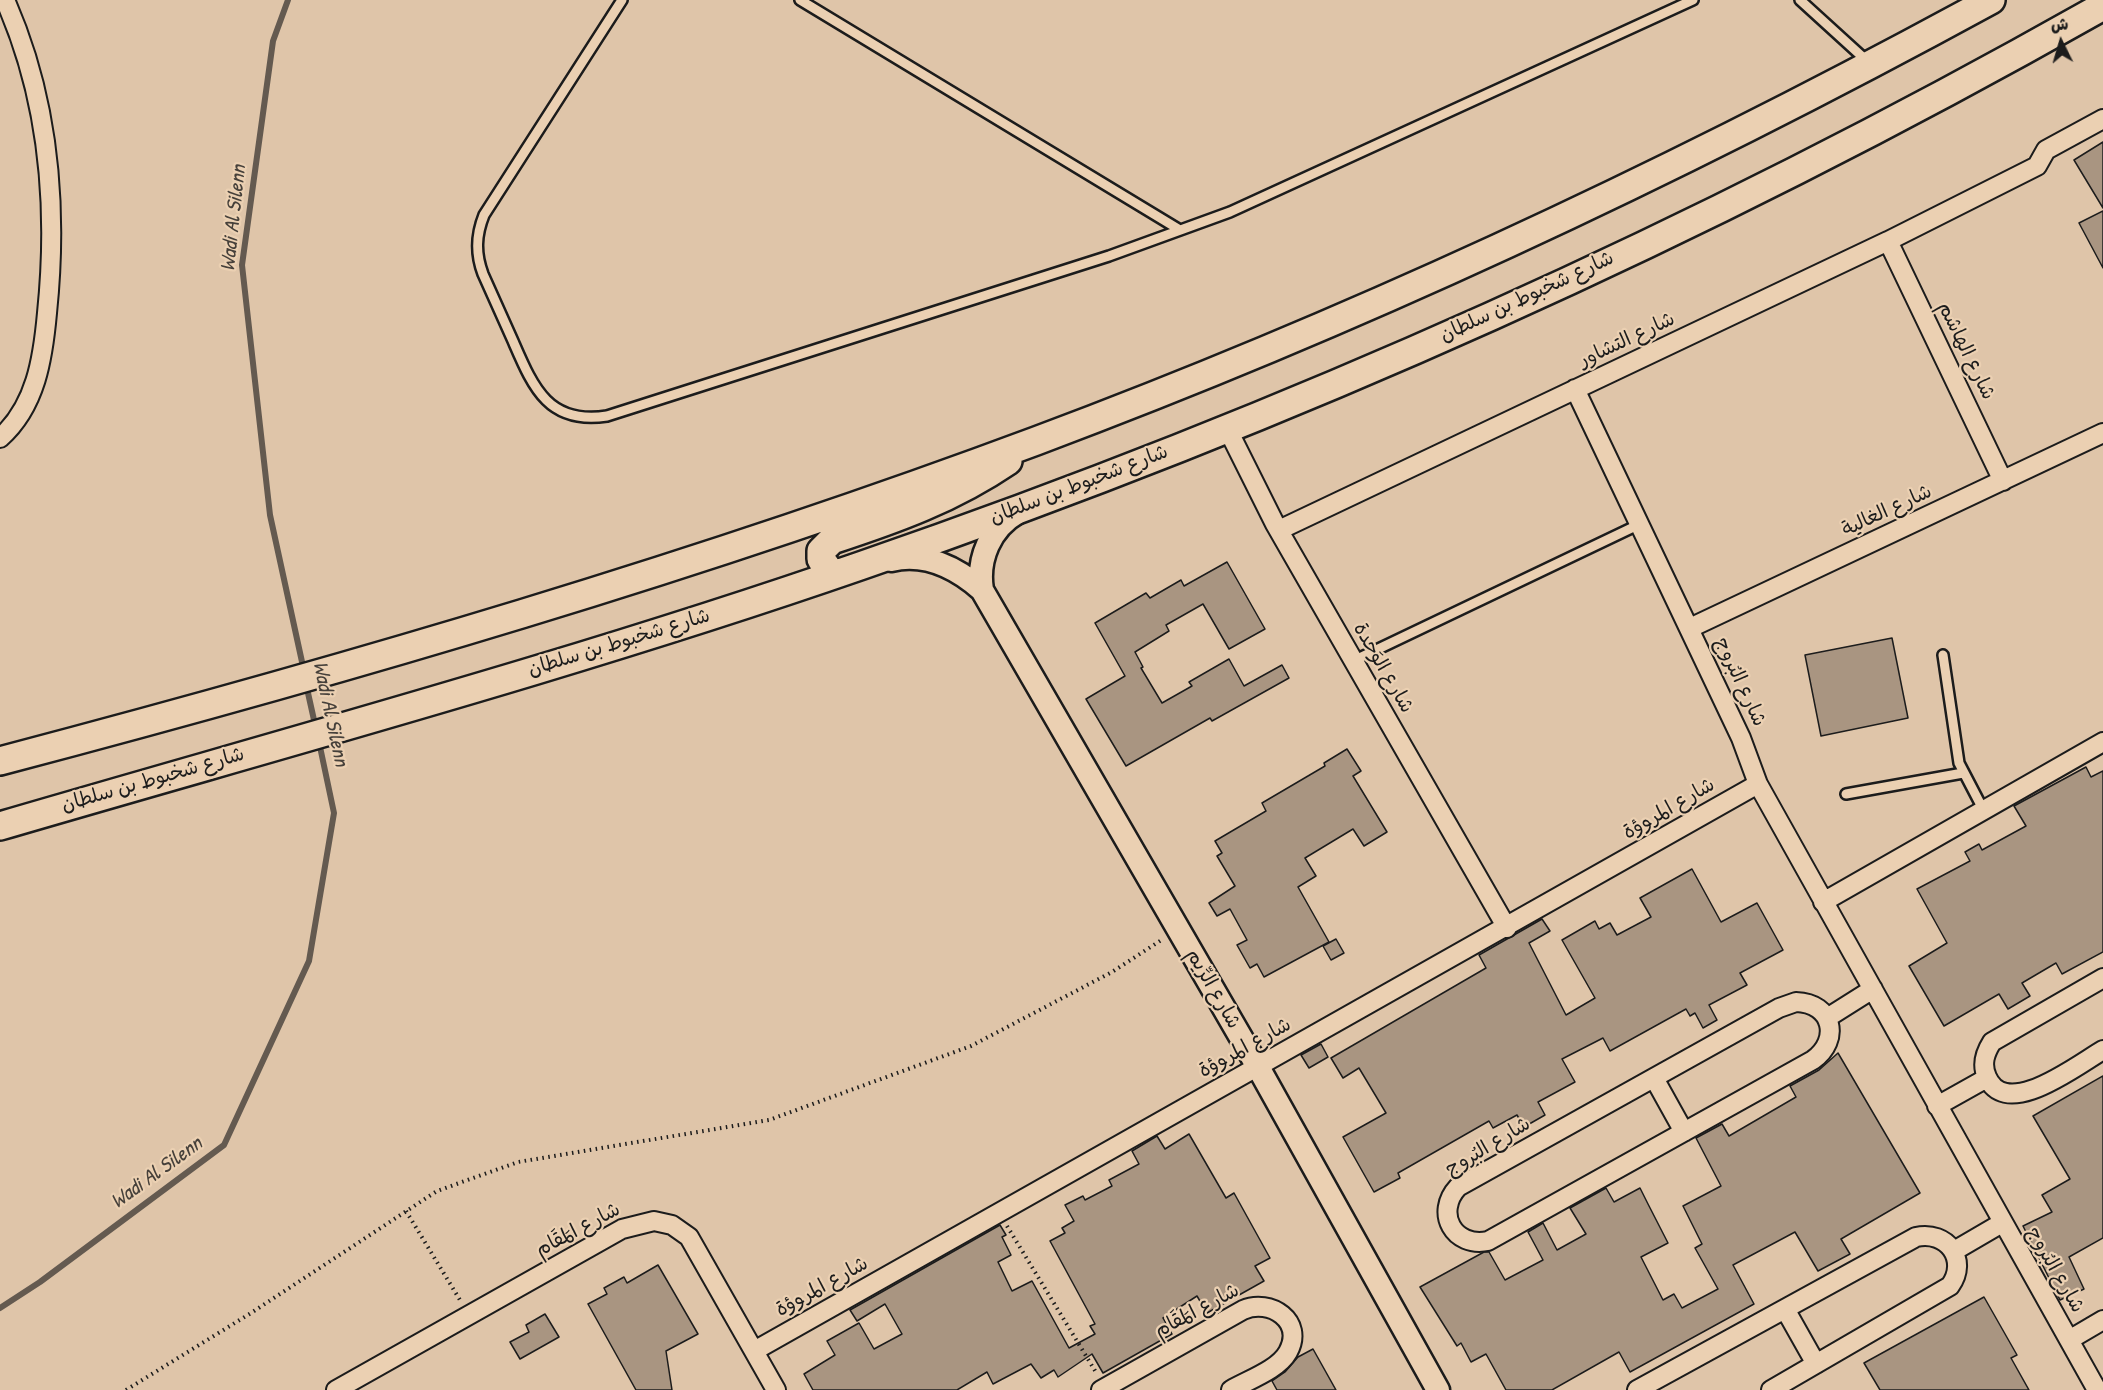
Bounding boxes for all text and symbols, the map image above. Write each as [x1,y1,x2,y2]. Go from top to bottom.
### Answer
north arrow [2031,12,2091,72]
text: ش [2050,12,2069,36]
water label: Wadi Al Silenn [216,164,252,272]
street label: شارع شخبوط بن سلطان [1436,246,1618,348]
street label: شارع الهاشم [1932,298,2000,404]
street label: شارع التشاور [1575,307,1679,373]
street label: شارع شخبوط بن سلطان [986,440,1172,530]
street label: شارع الغالية [1838,480,1936,542]
street label: شارع شخبوط بن سلطان [525,604,713,682]
street label: شارع الوَحدة [1348,619,1418,717]
street label: شارع البُروج [1709,634,1771,730]
water label: Wadi Al Silenn [307,659,353,769]
street label: شارع شخبوط بن سلطان [59,742,247,818]
street label: شارع المروؤة [1619,773,1719,845]
street label: شارع الرِّيم [1181,945,1245,1033]
street label: شارع المروؤة [1195,1013,1295,1083]
street label: شارع البُروج [1441,1112,1535,1182]
water label: Wadi Al Silenn [106,1131,208,1215]
street label: شارع المَقَام [532,1198,624,1262]
street label: شارع البُروج [2021,1223,2089,1317]
street label: شارع المروؤة [772,1252,872,1322]
street label: شارع المَقَام [1151,1279,1243,1343]

